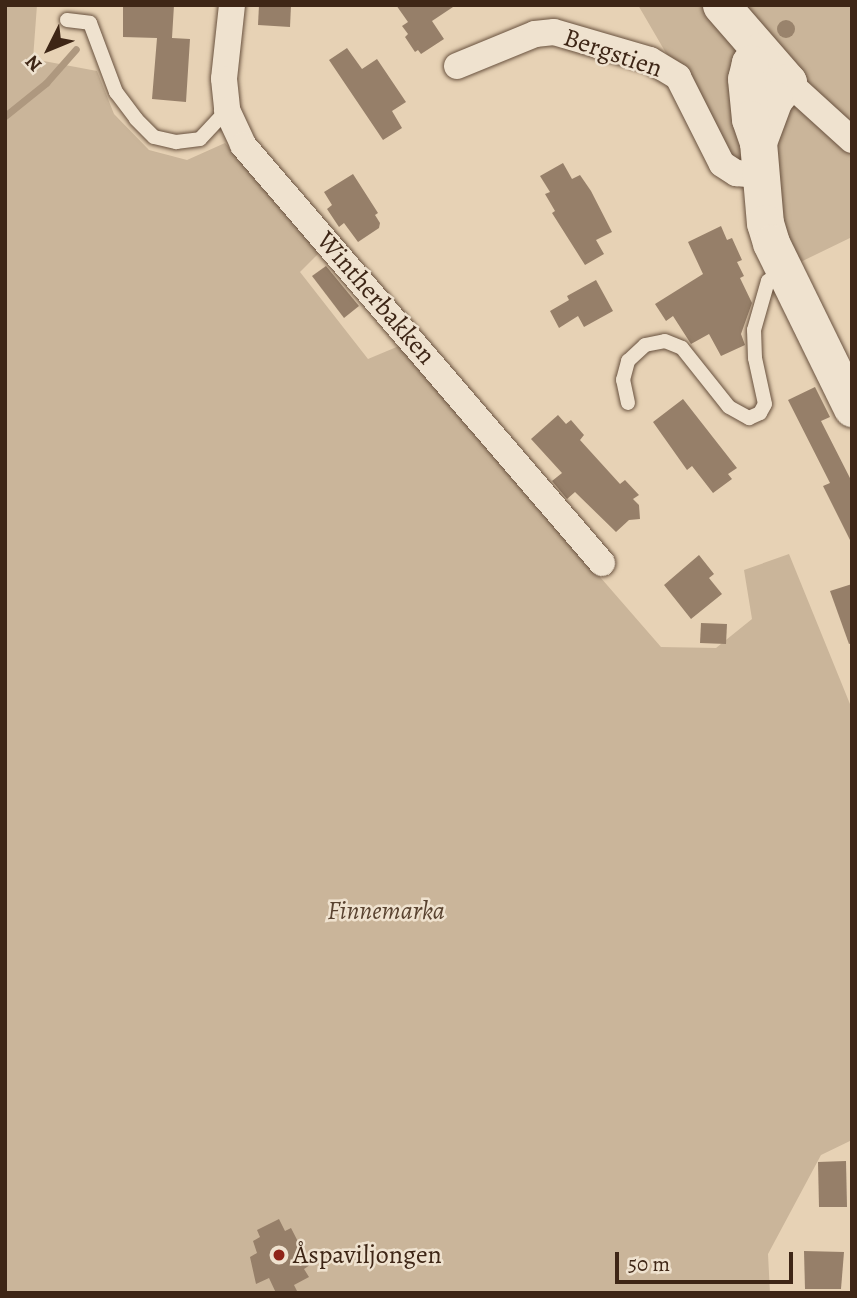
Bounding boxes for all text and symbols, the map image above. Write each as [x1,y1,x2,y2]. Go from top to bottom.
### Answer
north arrow [14,14,84,84]
street label: Bergstien [560,22,666,84]
text: N [19,49,48,77]
street label: Wintherbakken [310,225,442,371]
park label: Finnemarka [327,895,445,927]
scale bar [619,1238,798,1282]
place label: Åspaviljongen [293,1239,442,1271]
marker: Åspaviljongen [271,1247,287,1263]
text: 50 m [628,1250,670,1278]

